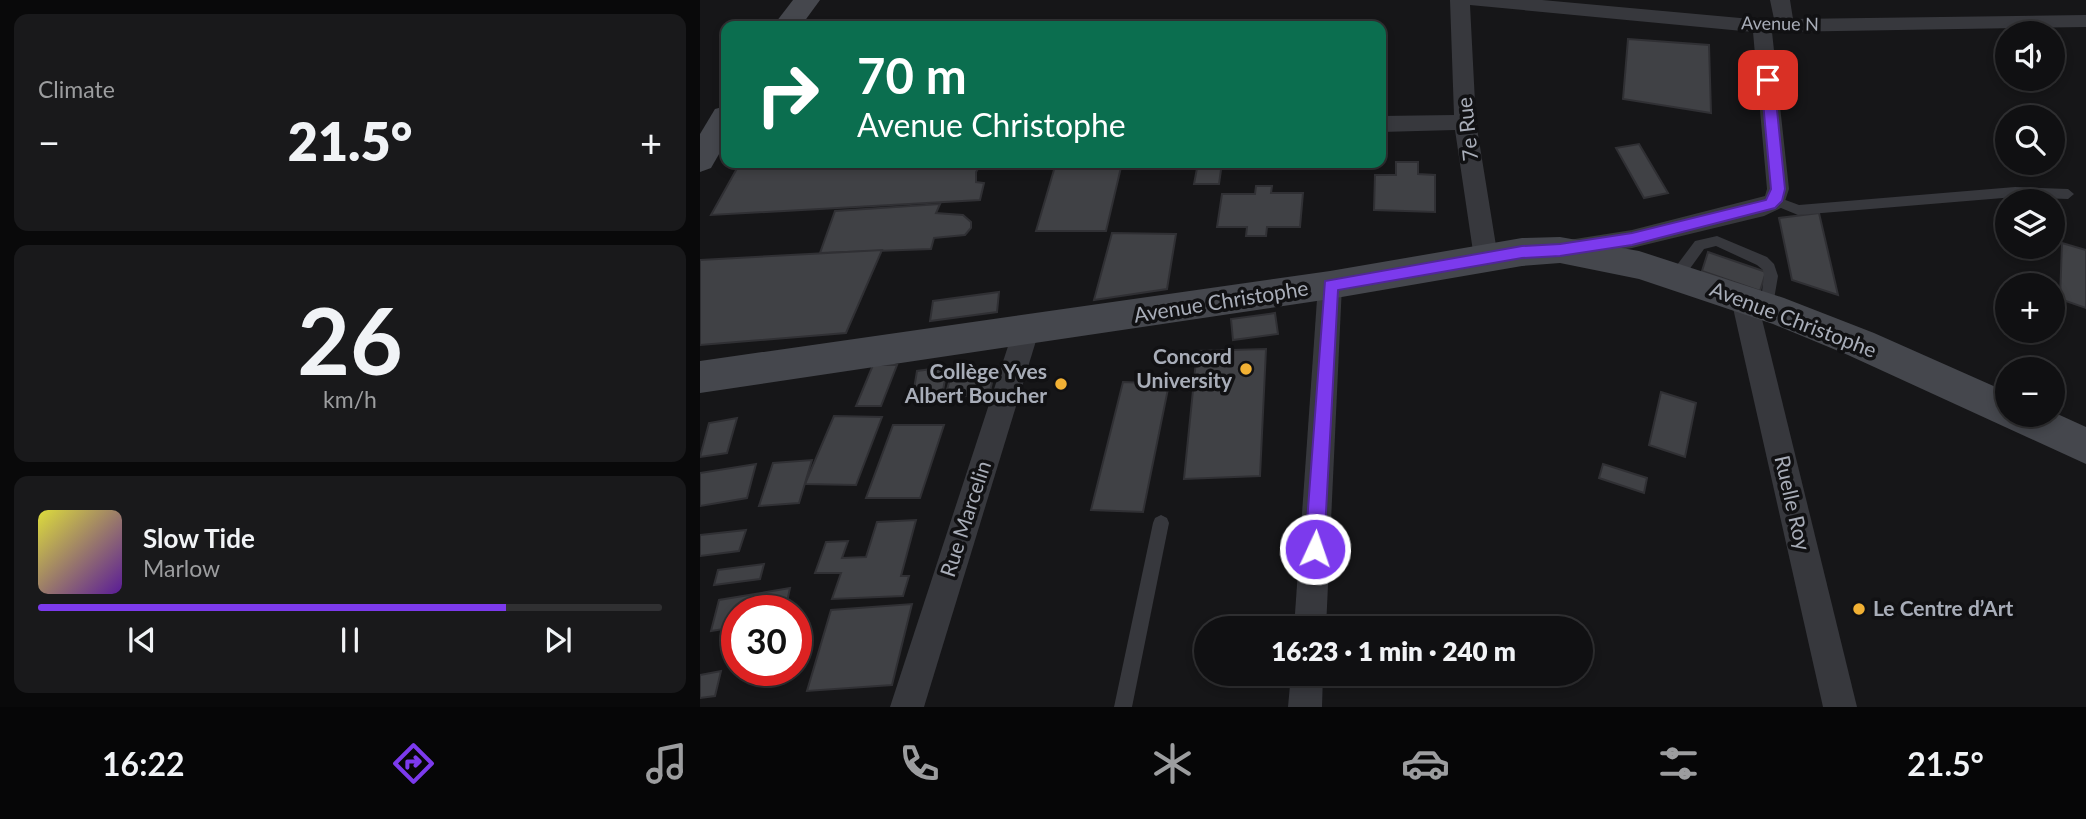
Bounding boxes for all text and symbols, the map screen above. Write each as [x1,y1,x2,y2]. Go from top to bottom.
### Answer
street label: Avenue N [1741,11,1819,35]
map controls [1995,21,2065,427]
button: sound [1995,21,2065,91]
text: 70 m [857,46,967,104]
icon: right [742,49,833,140]
pin [1738,50,1798,110]
icon: arrive [1749,61,1787,99]
text: Climate [38,75,115,103]
street label: 7e Rue [1451,96,1482,162]
text: Avenue Christophe [857,105,1126,144]
button: search [1995,105,2065,175]
text: 21.5° [288,110,412,172]
text: − [38,119,60,165]
text: + [640,119,662,165]
button: layers [1995,189,2065,259]
button: + [1995,273,2065,343]
street label: Avenue Christophe [1132,274,1310,327]
street label: Avenue Christophe [1707,275,1880,362]
text: 26 [297,285,403,394]
place label: Concord University [1136,343,1233,392]
button: − [1995,357,2065,427]
place label: Collège Yves Albert Boucher [904,358,1047,407]
marker: Concord University [1238,361,1254,377]
marker: Collège Yves Albert Boucher [1053,376,1069,392]
text: km/h [323,385,377,413]
street label: Ruelle Roy [1770,453,1817,553]
street label: Rue Marcelin [934,457,995,580]
position arrow [1278,512,1352,586]
text: Slow Tide [143,522,255,554]
text: Marlow [143,554,220,582]
speed limit sign: 30 [721,595,812,686]
place label: Le Centre d’Art [1873,595,2013,620]
marker: Le Centre d’Art [1851,601,1867,617]
icon: previous [123,621,161,659]
icon: pause [331,621,369,659]
icon: next [539,621,577,659]
text: 16:23 · 1 min · 240 m [1271,635,1516,667]
icon: directions [389,739,438,788]
icon: music [642,739,691,788]
icon: phone [895,739,944,788]
icon: climate [1148,739,1197,788]
icon: car [1401,739,1450,788]
icon: filters [1654,739,1703,788]
text: 16:22 [102,744,185,783]
text: 21.5° [1907,744,1984,783]

